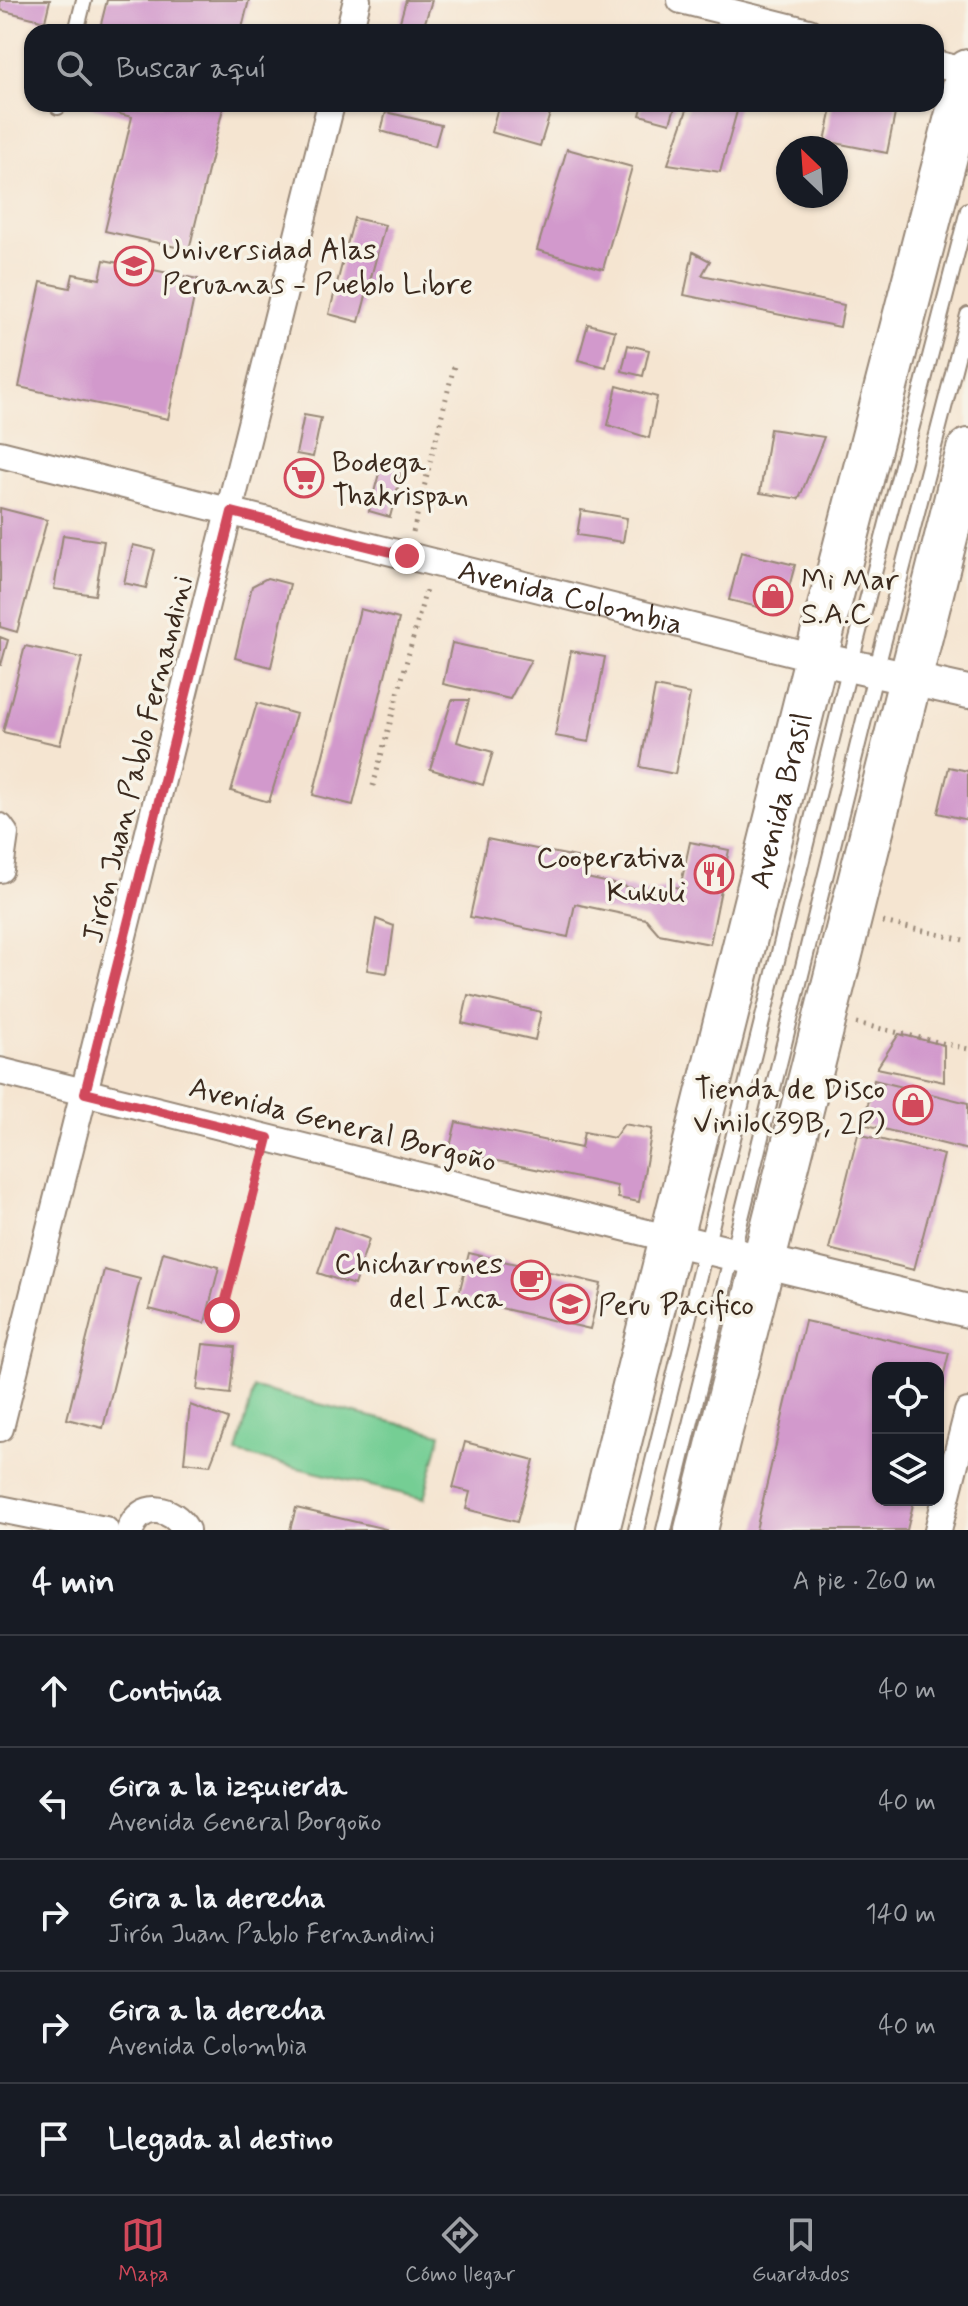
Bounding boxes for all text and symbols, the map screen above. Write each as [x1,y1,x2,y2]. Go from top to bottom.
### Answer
search box [24,24,944,112]
icon: search [52,46,96,90]
text: Buscar aquí [116,49,267,88]
north arrow [776,136,848,208]
place label: Universidad Alas Peruanas - Pueblo Libre [162,231,473,304]
school or university icon: Universidad Alas Peruanas - Pueblo Libre [113,245,155,287]
place label: Bodega Thakrispan [332,443,469,516]
supermarket icon: Bodega Thakrispan [283,457,325,499]
route end [389,538,425,574]
street label: Avenida Colombia [454,551,686,645]
place label: Mi Mar S.A.C [801,561,900,634]
street label: Jirón Juan Pablo Fernandini [74,572,203,947]
shop icon: Mi Mar S.A.C [752,575,794,617]
street label: Avenida Brasil [741,709,823,893]
place label: Cooperativa Kukuli [536,839,686,912]
restaurant icon: Cooperativa Kukuli [693,853,735,895]
street label: Avenida General Borgoño [185,1068,501,1183]
place label: Tienda de Disco Vinilo(39B, 2P) [693,1070,885,1143]
shop icon: Tienda de Disco Vinilo(39B, 2P) [892,1084,934,1126]
place label: Chicharrones del Inca [334,1245,504,1318]
cafe icon: Chicharrones del Inca [510,1259,552,1301]
school or university icon: Peru Pacifico [549,1283,591,1325]
place label: Peru Pacifico [598,1286,754,1325]
route start [204,1297,240,1333]
map controls [872,1362,944,1506]
button: locate [872,1362,944,1434]
button: layers [872,1434,944,1506]
text: 4 min [32,1560,115,1605]
text: A pie · 260 m [793,1565,936,1599]
icon: ahead [32,1669,76,1713]
text: Continúa [108,1672,222,1711]
text: 40 m [878,1674,936,1708]
text: Gira a la izquierda [108,1767,347,1806]
icon: left [32,1781,76,1825]
text: 40 m [878,1786,936,1820]
text: Avenida General Borgoño [108,1806,382,1840]
text: Gira a la derecha [108,1879,326,1918]
icon: right [32,1893,76,1937]
text: 140 m [865,1898,936,1932]
text: Jirón Juan Pablo Fernandini [108,1918,435,1952]
text: Gira a la derecha [108,1991,326,2030]
icon: right [32,2005,76,2049]
text: 40 m [878,2010,936,2044]
text: Avenida Colombia [108,2030,307,2064]
icon: arrive [32,2117,76,2161]
text: Llegada al destino [108,2120,333,2159]
tab: Mapa [118,2213,168,2289]
tab: Cómo llegar [405,2213,515,2289]
tab: Guardados [752,2213,850,2289]

